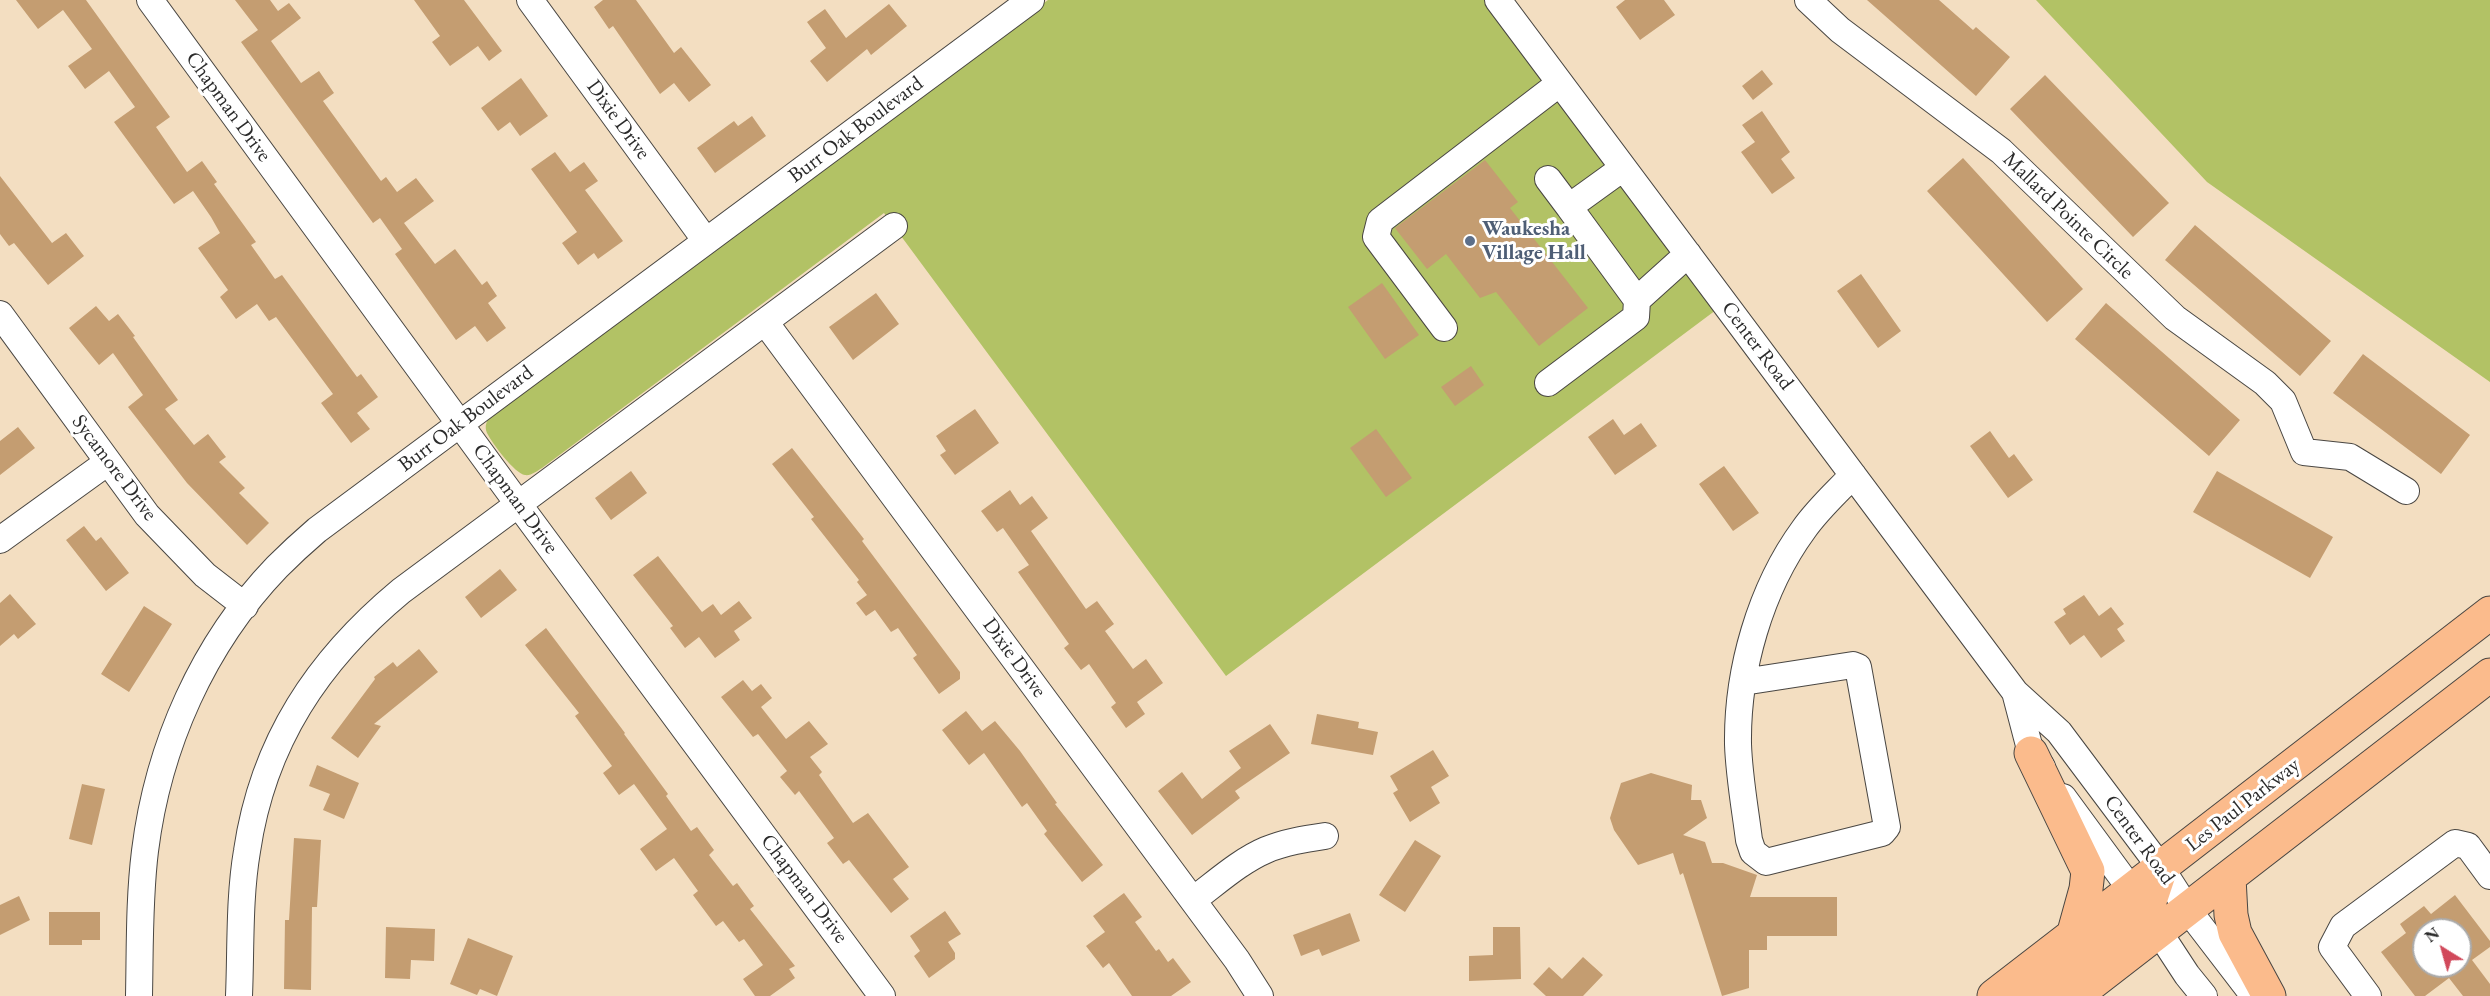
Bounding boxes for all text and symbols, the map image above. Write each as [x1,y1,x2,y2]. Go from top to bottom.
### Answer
street label: Chapman Drive [180,47,276,167]
street label: Burr Oak Boulevard [784,71,928,189]
street label: Dixie Drive [581,75,655,165]
street label: Mallard Pointe Circle [1997,147,2139,285]
place label: Waukesha Village Hall [1482,216,1586,266]
marker: Waukesha Village Hall [1463,234,1477,248]
street label: Center Road [1716,297,1798,395]
street label: Burr Oak Boulevard [394,360,538,478]
street label: Sycamore Drive [66,410,162,526]
street label: Chapman Drive [467,439,563,559]
street label: Dixie Drive [977,613,1051,703]
street label: Les Paul Parkway [2181,753,2305,857]
street label: Center Road [2098,790,2180,890]
street label: Chapman Drive [755,830,853,948]
north arrow [2412,918,2472,978]
text: N [2421,923,2444,947]

